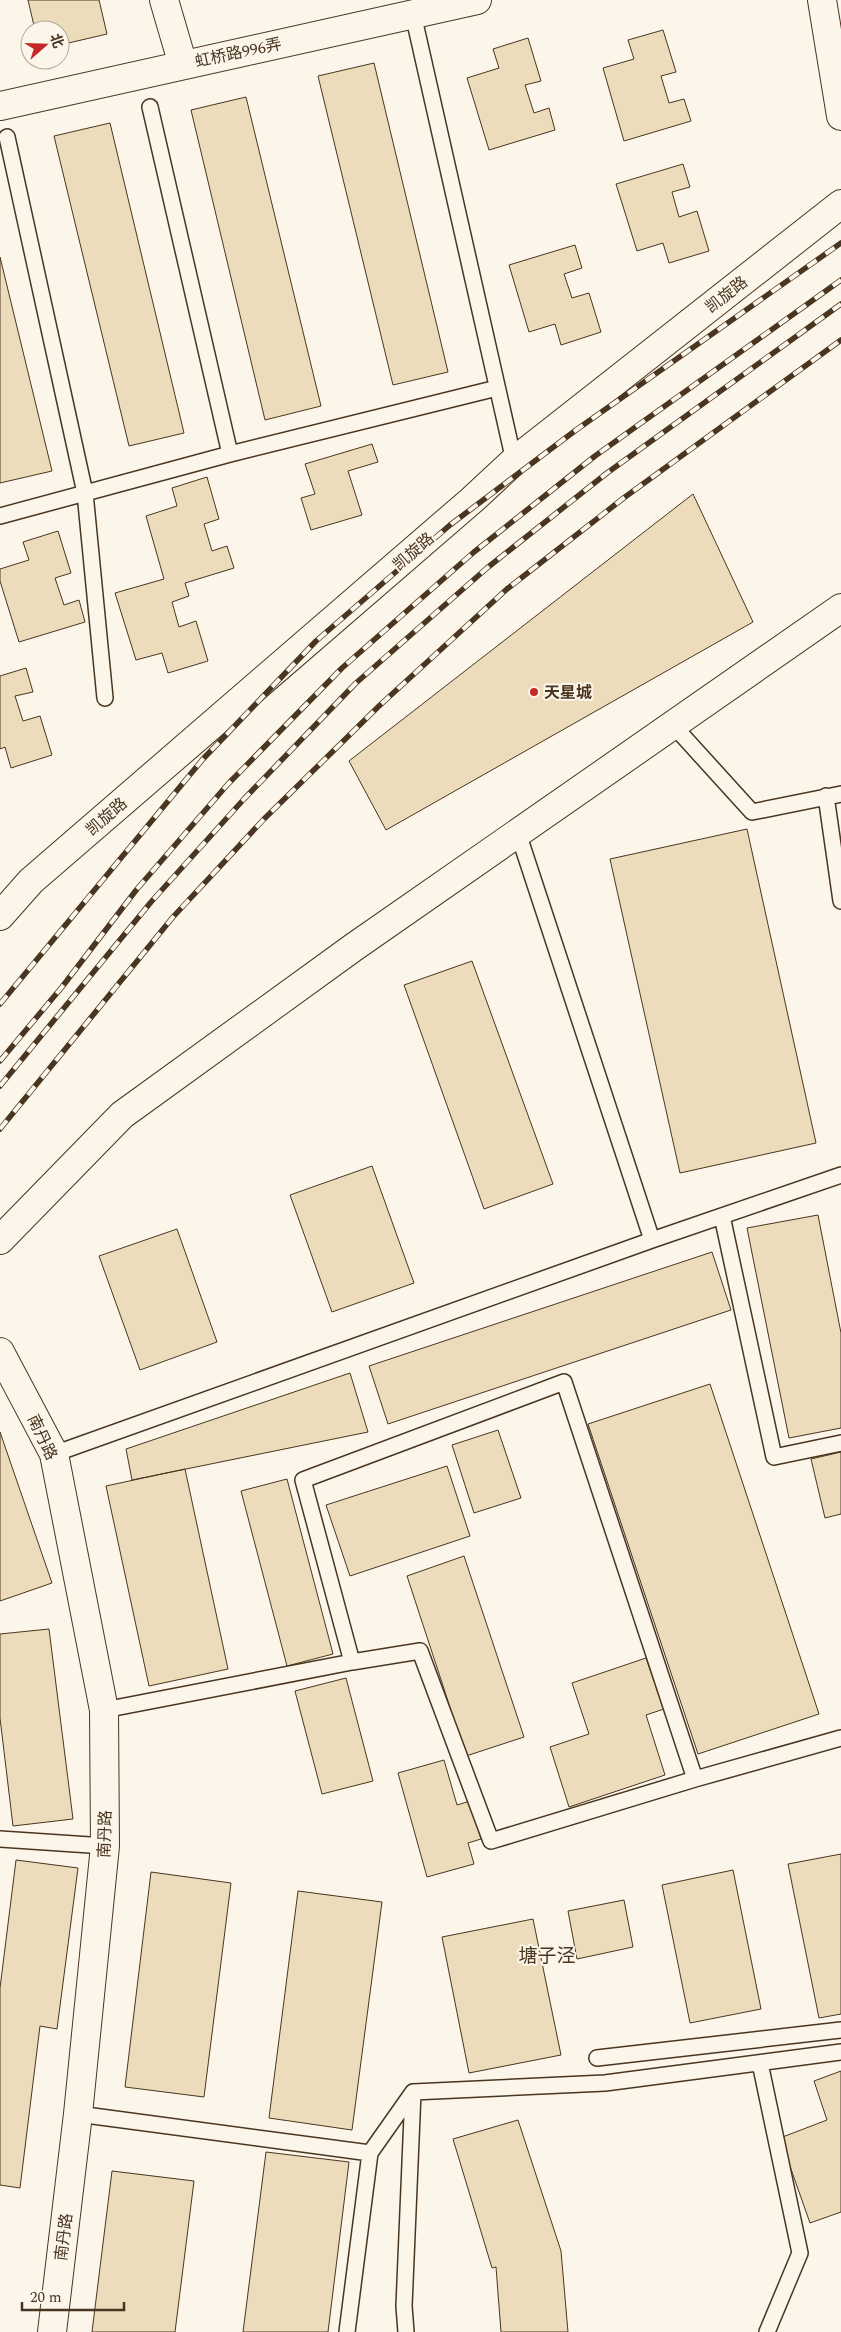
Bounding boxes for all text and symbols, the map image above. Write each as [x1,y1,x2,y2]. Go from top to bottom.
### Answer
north arrow [20,20,70,70]
text: 北 [44,31,69,51]
street label: 虹桥路996弄 [193,32,284,74]
street label: 凯旋路 [700,271,753,319]
street label: 凯旋路 [388,527,440,577]
place label: 天星城 [544,681,592,705]
marker: 天星城 [528,686,540,698]
street label: 凯旋路 [81,792,133,842]
street label: 南丹路 [21,1411,63,1464]
street label: 南丹路 [92,1810,118,1858]
district label: 塘子泾 [518,1942,576,1971]
street label: 南丹路 [49,2212,79,2262]
scale bar [22,2280,125,2312]
text: 20 m [30,2286,62,2309]

